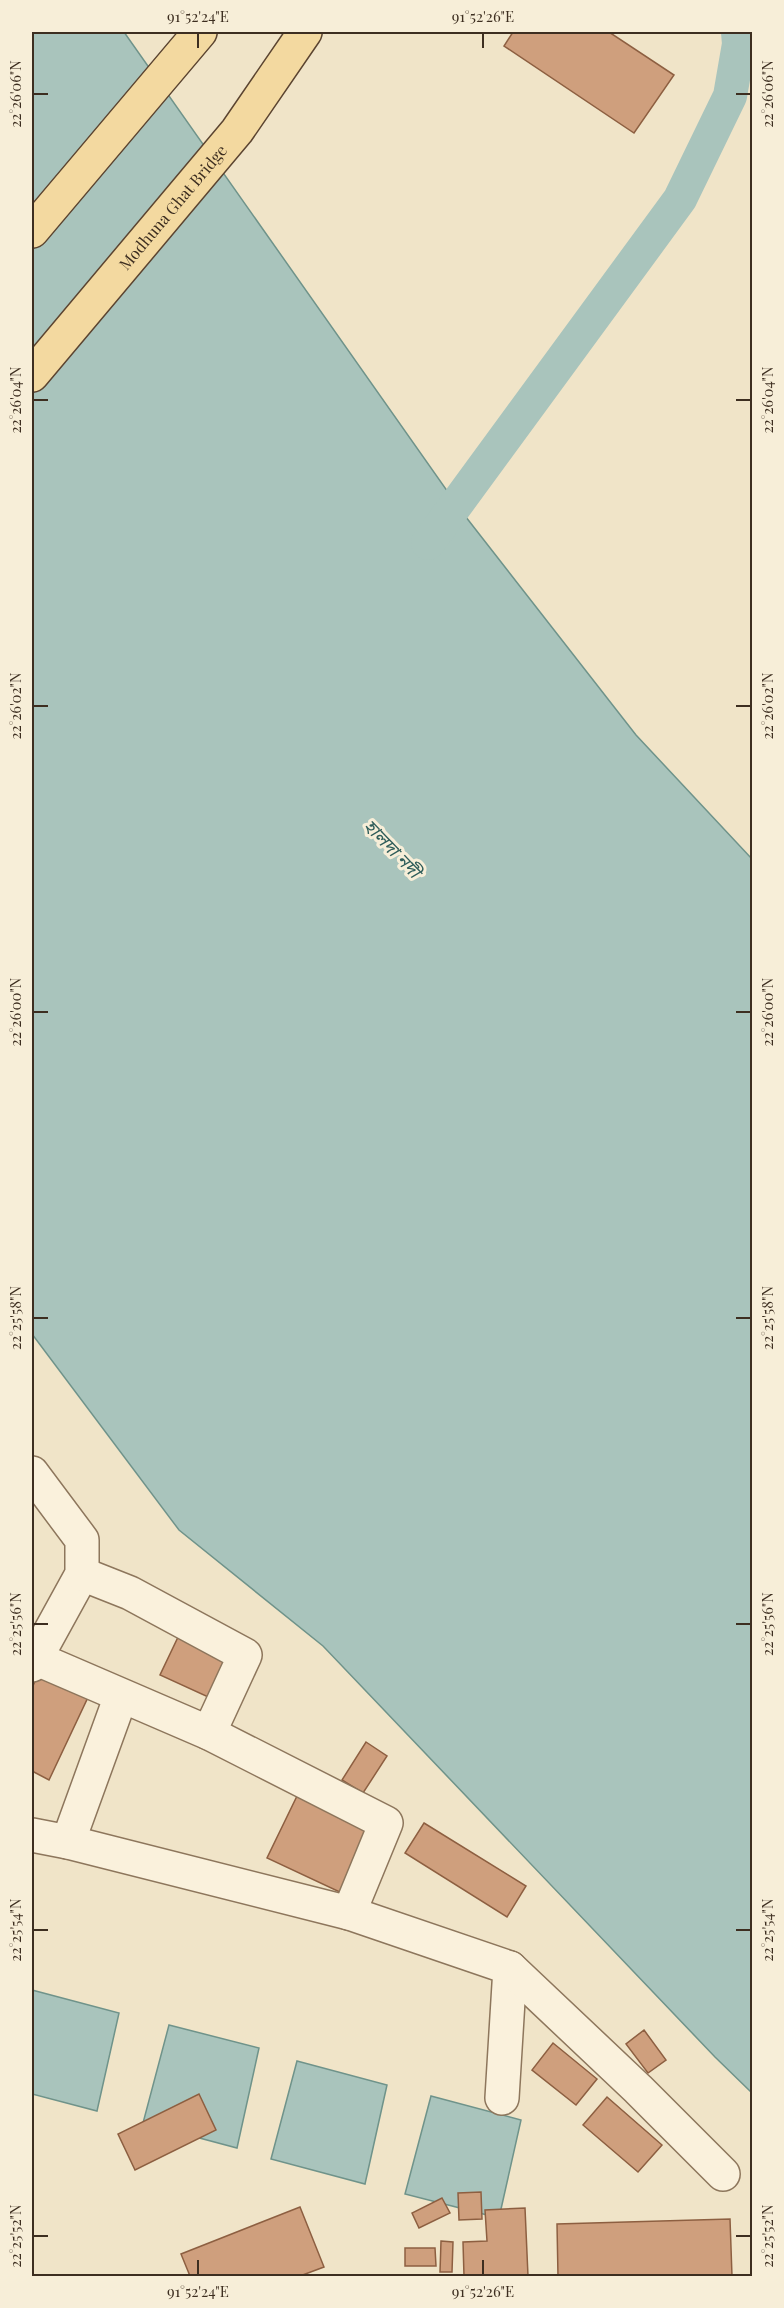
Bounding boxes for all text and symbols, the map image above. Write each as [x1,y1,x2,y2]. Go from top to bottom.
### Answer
text: 91°52'24"E [167,6,229,26]
text: 91°52'26"E [452,6,514,26]
text: 22°26'06"N [5,60,25,128]
text: 22°26'06"N [757,60,777,128]
street label: Modhuna Ghat Bridge [114,140,231,274]
text: 22°26'04"N [5,366,25,434]
text: 22°26'04"N [757,366,777,434]
text: 22°26'02"N [5,672,25,740]
text: 22°26'02"N [757,672,777,740]
water label: হালদা নদী [359,814,429,885]
text: 22°26'00"N [5,977,25,1046]
text: 22°26'00"N [757,977,777,1046]
text: 22°25'58"N [5,1286,25,1350]
text: 22°25'58"N [757,1286,777,1350]
text: 22°25'56"N [5,1592,25,1656]
text: 22°25'56"N [757,1592,777,1656]
text: 22°25'54"N [5,1898,25,1962]
text: 22°25'54"N [757,1898,777,1962]
text: 22°25'52"N [5,2204,25,2268]
text: 22°25'52"N [757,2204,777,2268]
text: 91°52'24"E [167,2281,229,2301]
text: 91°52'26"E [452,2281,514,2301]

